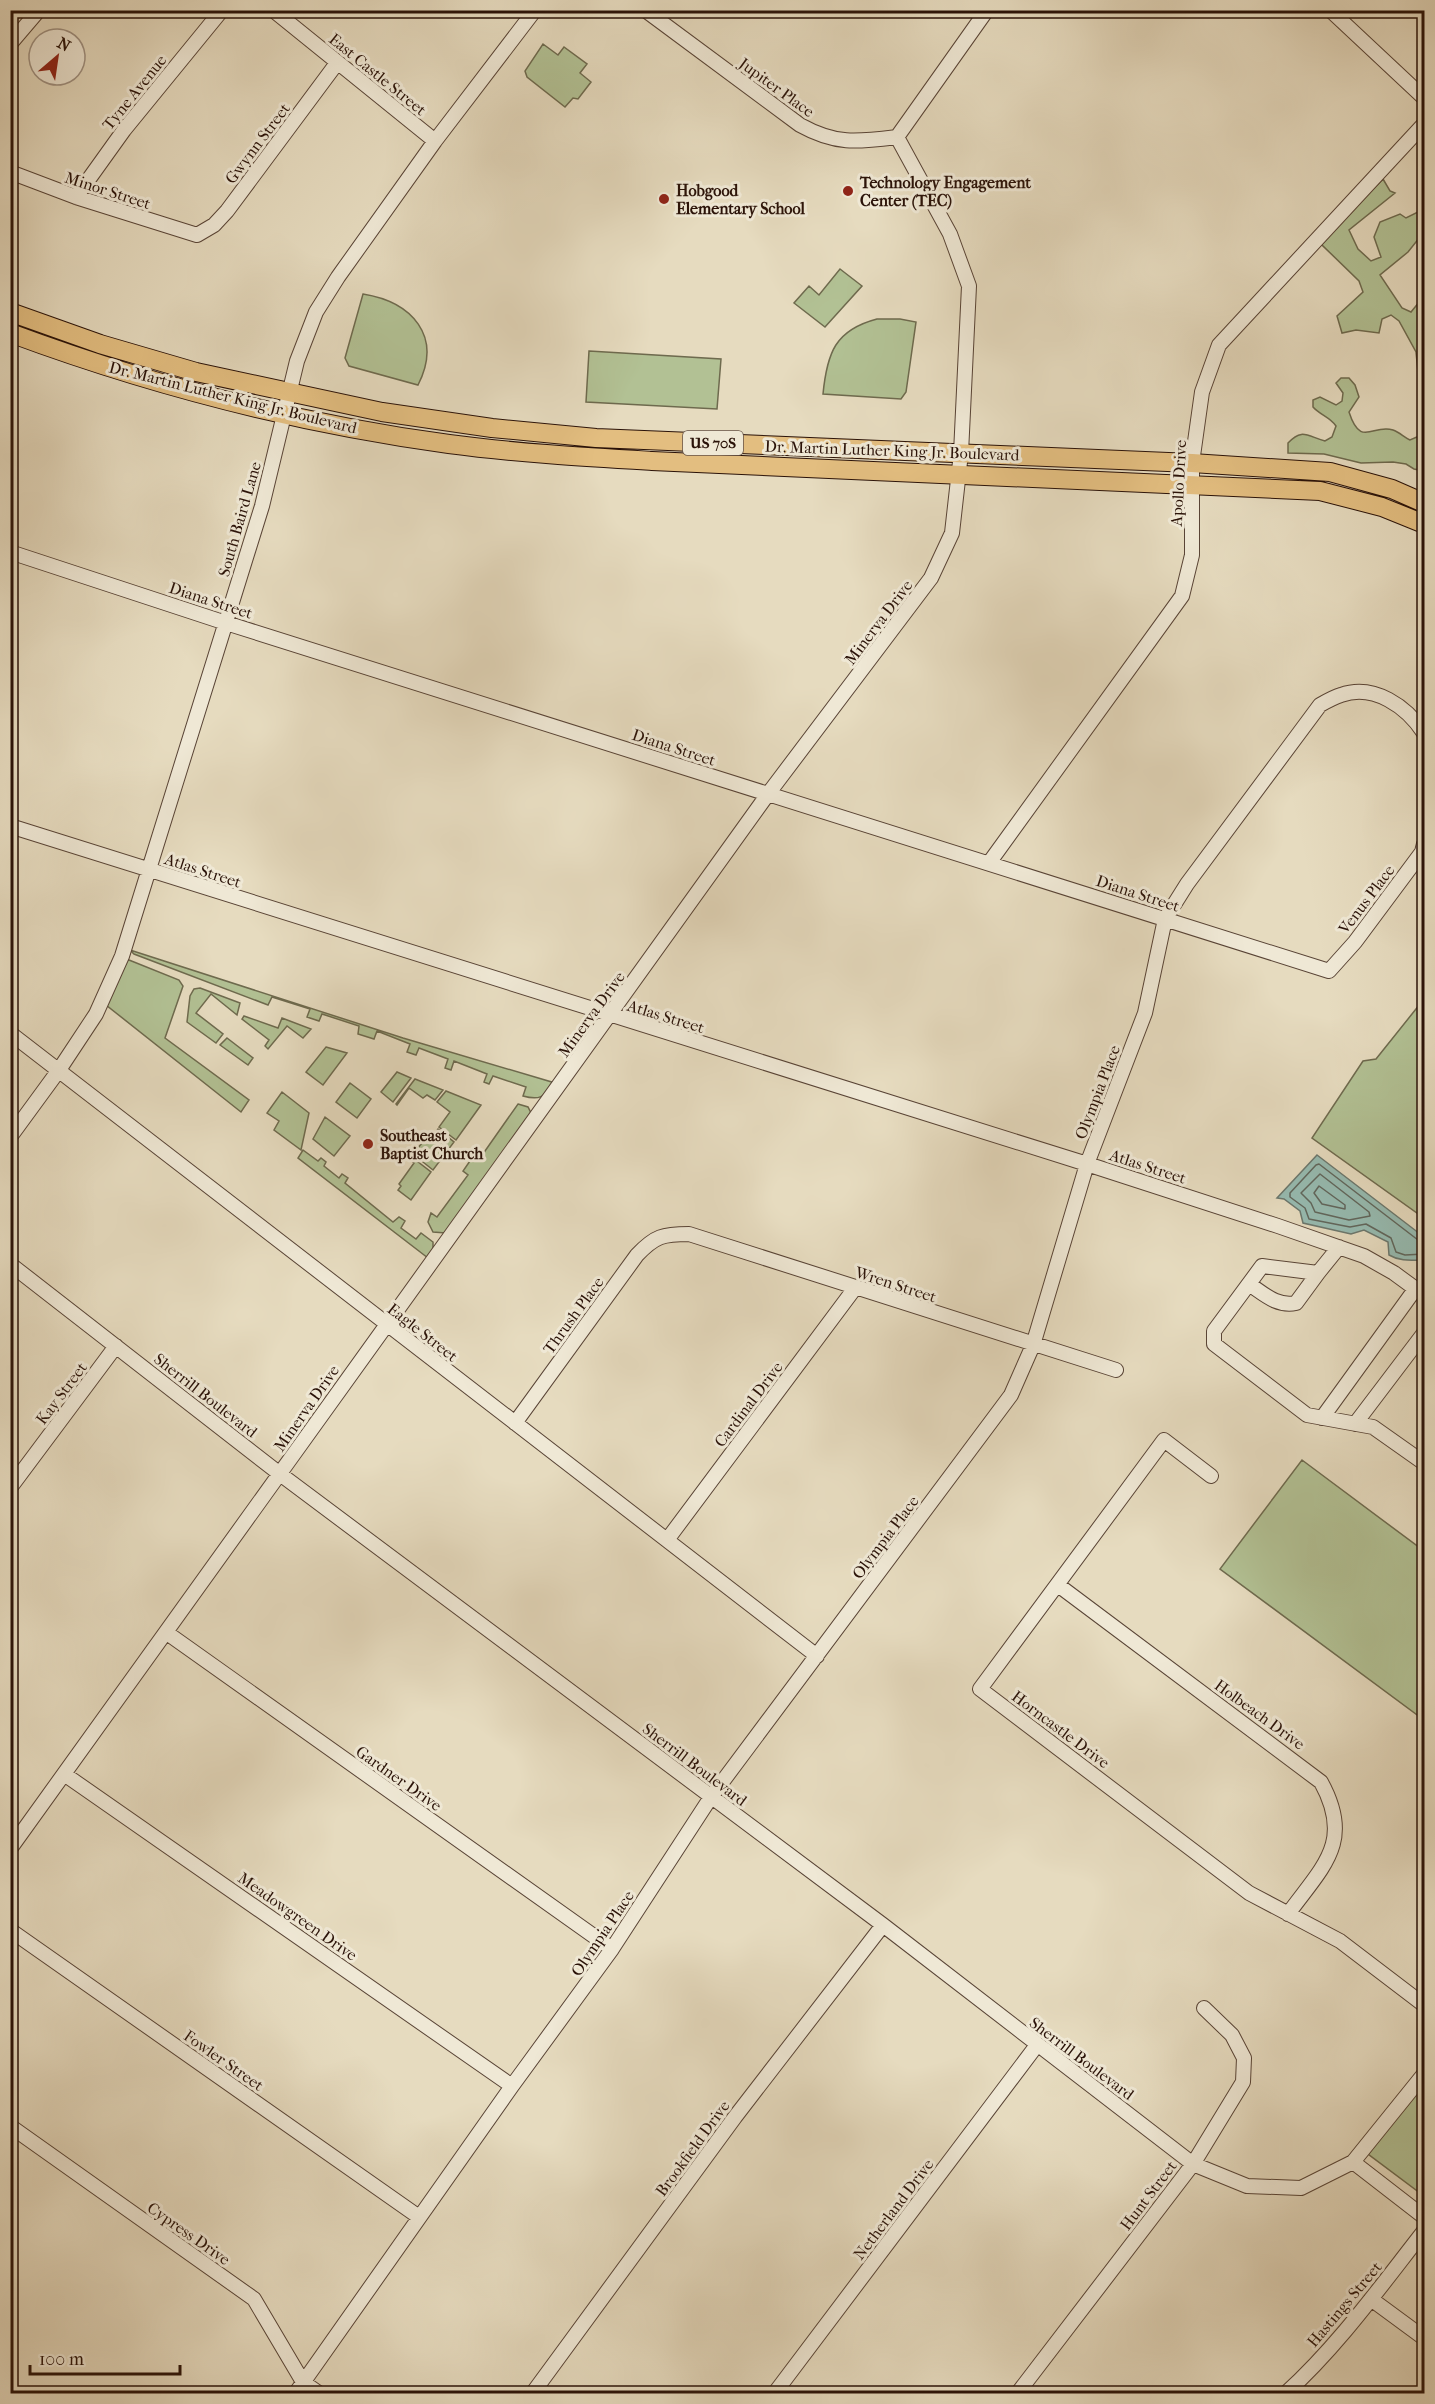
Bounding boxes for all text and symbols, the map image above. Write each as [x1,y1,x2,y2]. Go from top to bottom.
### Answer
north arrow [27,27,87,87]
street label: East Castle Street [325,29,430,120]
text: N [54,33,75,56]
street label: Tyne Avenue [98,51,170,134]
street label: Jupiter Place [734,53,818,121]
street label: Gwynn Street [221,99,294,187]
street label: Minor Street [63,168,153,213]
place label: Technology Engagement Center (TEC) [859,173,1031,211]
place label: Hobgood Elementary School [676,181,805,219]
marker: Technology Engagement Center (TEC) [841,184,855,198]
marker: Hobgood Elementary School [657,192,671,206]
street label: Dr. Martin Luther King Jr. Boulevard [107,357,359,438]
road number: US 70S [683,431,743,455]
street label: Dr. Martin Luther King Jr. Boulevard [764,437,1020,464]
street label: Apollo Drive [1167,439,1190,528]
street label: South Baird Lane [214,459,265,579]
street label: Minerva Drive [840,576,916,668]
street label: Diana Street [167,578,255,623]
street label: Diana Street [630,725,718,770]
street label: Atlas Street [161,849,244,892]
street label: Venus Place [1334,861,1399,938]
street label: Diana Street [1094,871,1182,916]
street label: Minerva Drive [554,968,629,1061]
street label: Atlas Street [624,996,707,1037]
street label: Olympia Place [1071,1042,1124,1142]
place label: Southeast Baptist Church [380,1126,484,1164]
marker: Southeast Baptist Church [361,1137,375,1151]
street label: Atlas Street [1106,1145,1189,1188]
street label: Wren Street [852,1262,939,1307]
street label: Thrush Place [539,1273,608,1358]
street label: Eagle Street [384,1299,462,1366]
street label: Sherrill Boulevard [150,1349,261,1442]
street label: Kay Street [32,1358,91,1428]
street label: Cardinal Drive [710,1358,787,1451]
street label: Minerva Drive [270,1361,343,1455]
street label: Olympia Place [848,1492,923,1583]
street label: Holbeach Drive [1211,1675,1309,1754]
street label: Horncastle Drive [1008,1687,1113,1772]
street label: Sherrill Boulevard [639,1719,751,1810]
street label: Gardner Drive [352,1742,445,1815]
street label: Meadowgreen Drive [235,1868,361,1965]
street label: Olympia Place [567,1887,638,1980]
street label: Sherrill Boulevard [1026,2013,1138,2104]
street label: Fowler Street [180,2026,267,2095]
street label: Brookfield Drive [651,2097,734,2200]
street label: Netherland Drive [849,2155,938,2263]
street label: Hunt Street [1116,2157,1181,2234]
street label: Cypress Drive [144,2198,234,2269]
street label: Hastings Street [1303,2257,1386,2351]
scale bar [30,2338,180,2376]
text: 100 m [39,2349,84,2370]

